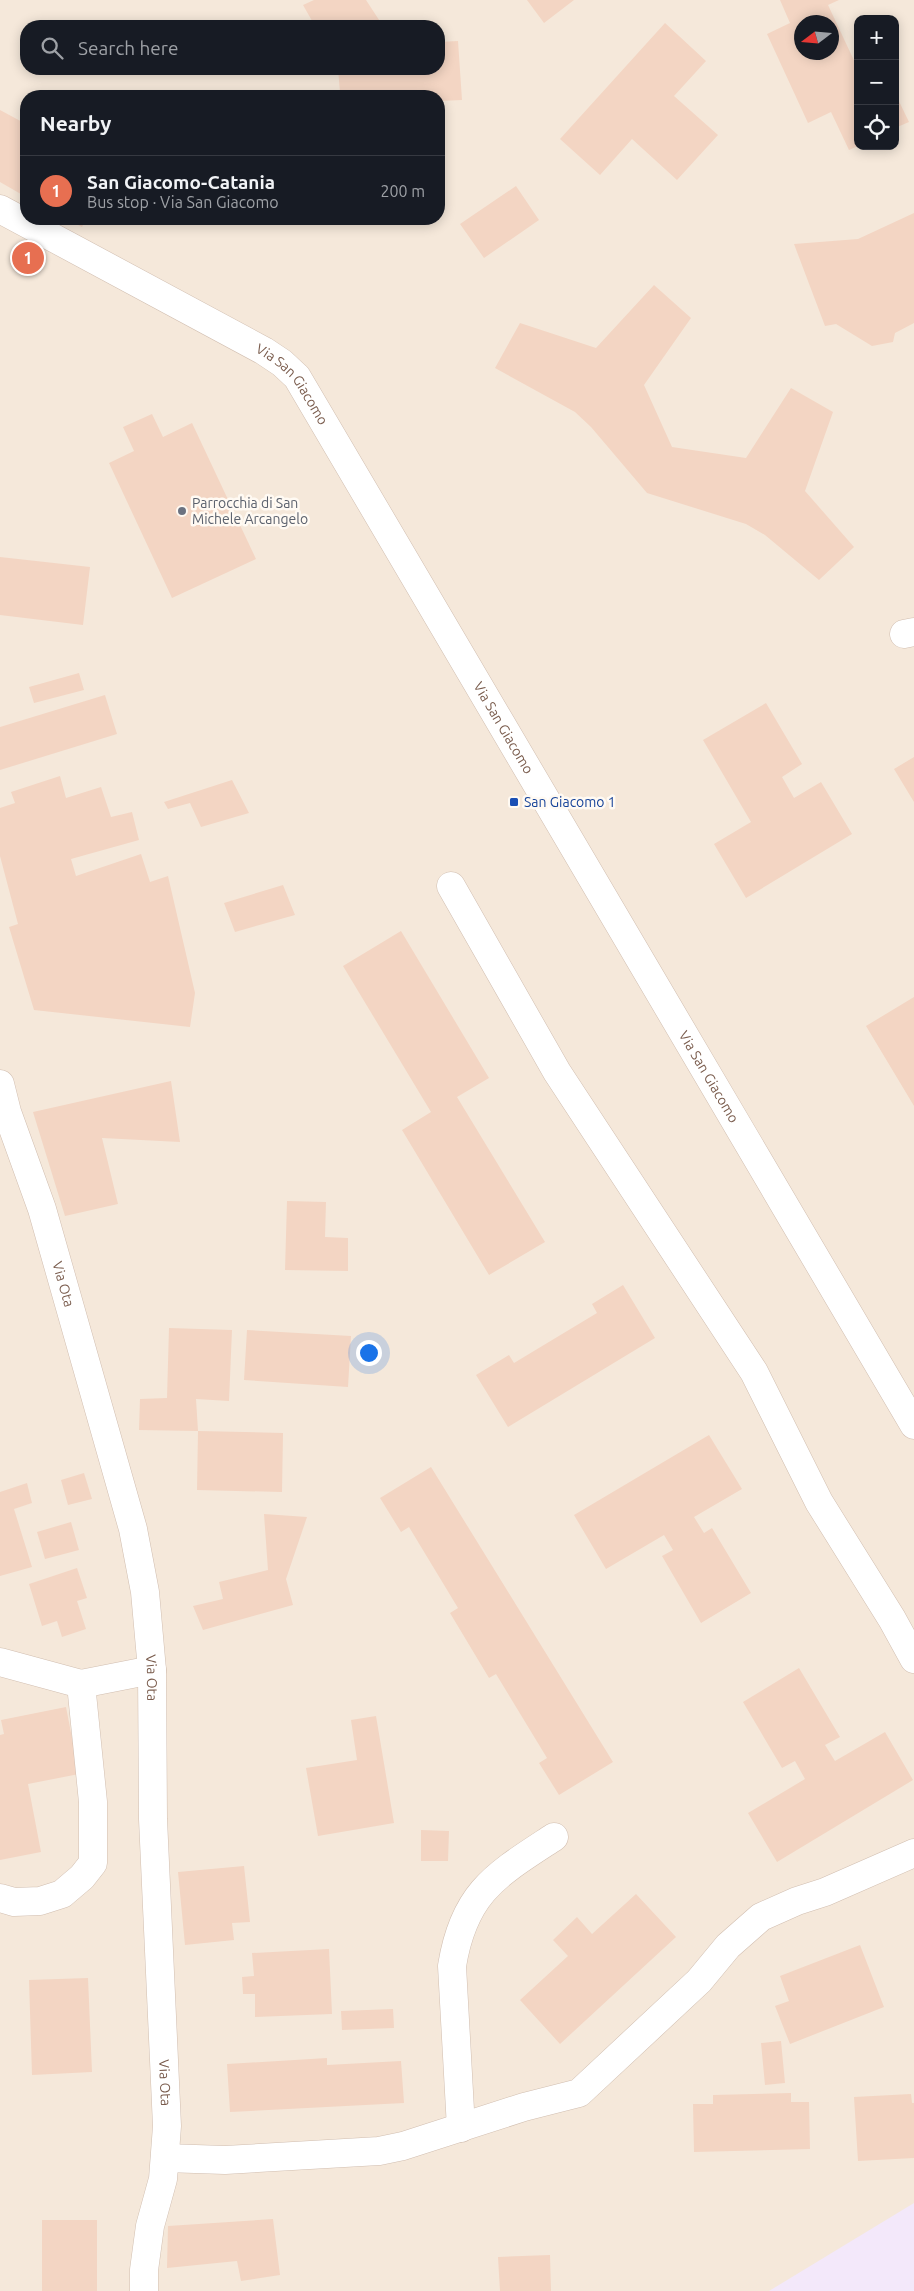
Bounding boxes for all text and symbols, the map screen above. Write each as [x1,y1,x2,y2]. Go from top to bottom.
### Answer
north arrow [794,15,839,60]
map controls [854,15,899,150]
button: + [854,15,899,60]
search box [20,20,445,75]
icon: search [38,34,66,62]
text: Search here [78,37,178,59]
button: − [854,60,899,105]
button: locate [854,105,899,150]
text: Nearby [40,111,111,135]
text: San Giacomo-Catania [87,171,275,193]
text: 1 [51,182,61,200]
text: 200 m [380,182,425,200]
text: Bus stop · Via San Giacomo [87,193,279,211]
pin: 1 [12,239,44,277]
street label: Via San Giacomo [253,340,331,428]
place label: Parrocchia di San Michele Arcangelo [192,495,308,527]
marker: Parrocchia di San Michele Arcangelo [176,505,188,517]
street label: Via San Giacomo [470,679,537,777]
place label: San Giacomo 1 [524,794,616,810]
marker: San Giacomo 1 [508,796,520,808]
street label: Via San Giacomo [676,1028,742,1126]
street label: Via Ota [49,1259,77,1309]
your location [356,1340,382,1366]
street label: Via Ota [143,1654,160,1701]
street label: Via Ota [156,2059,174,2106]

